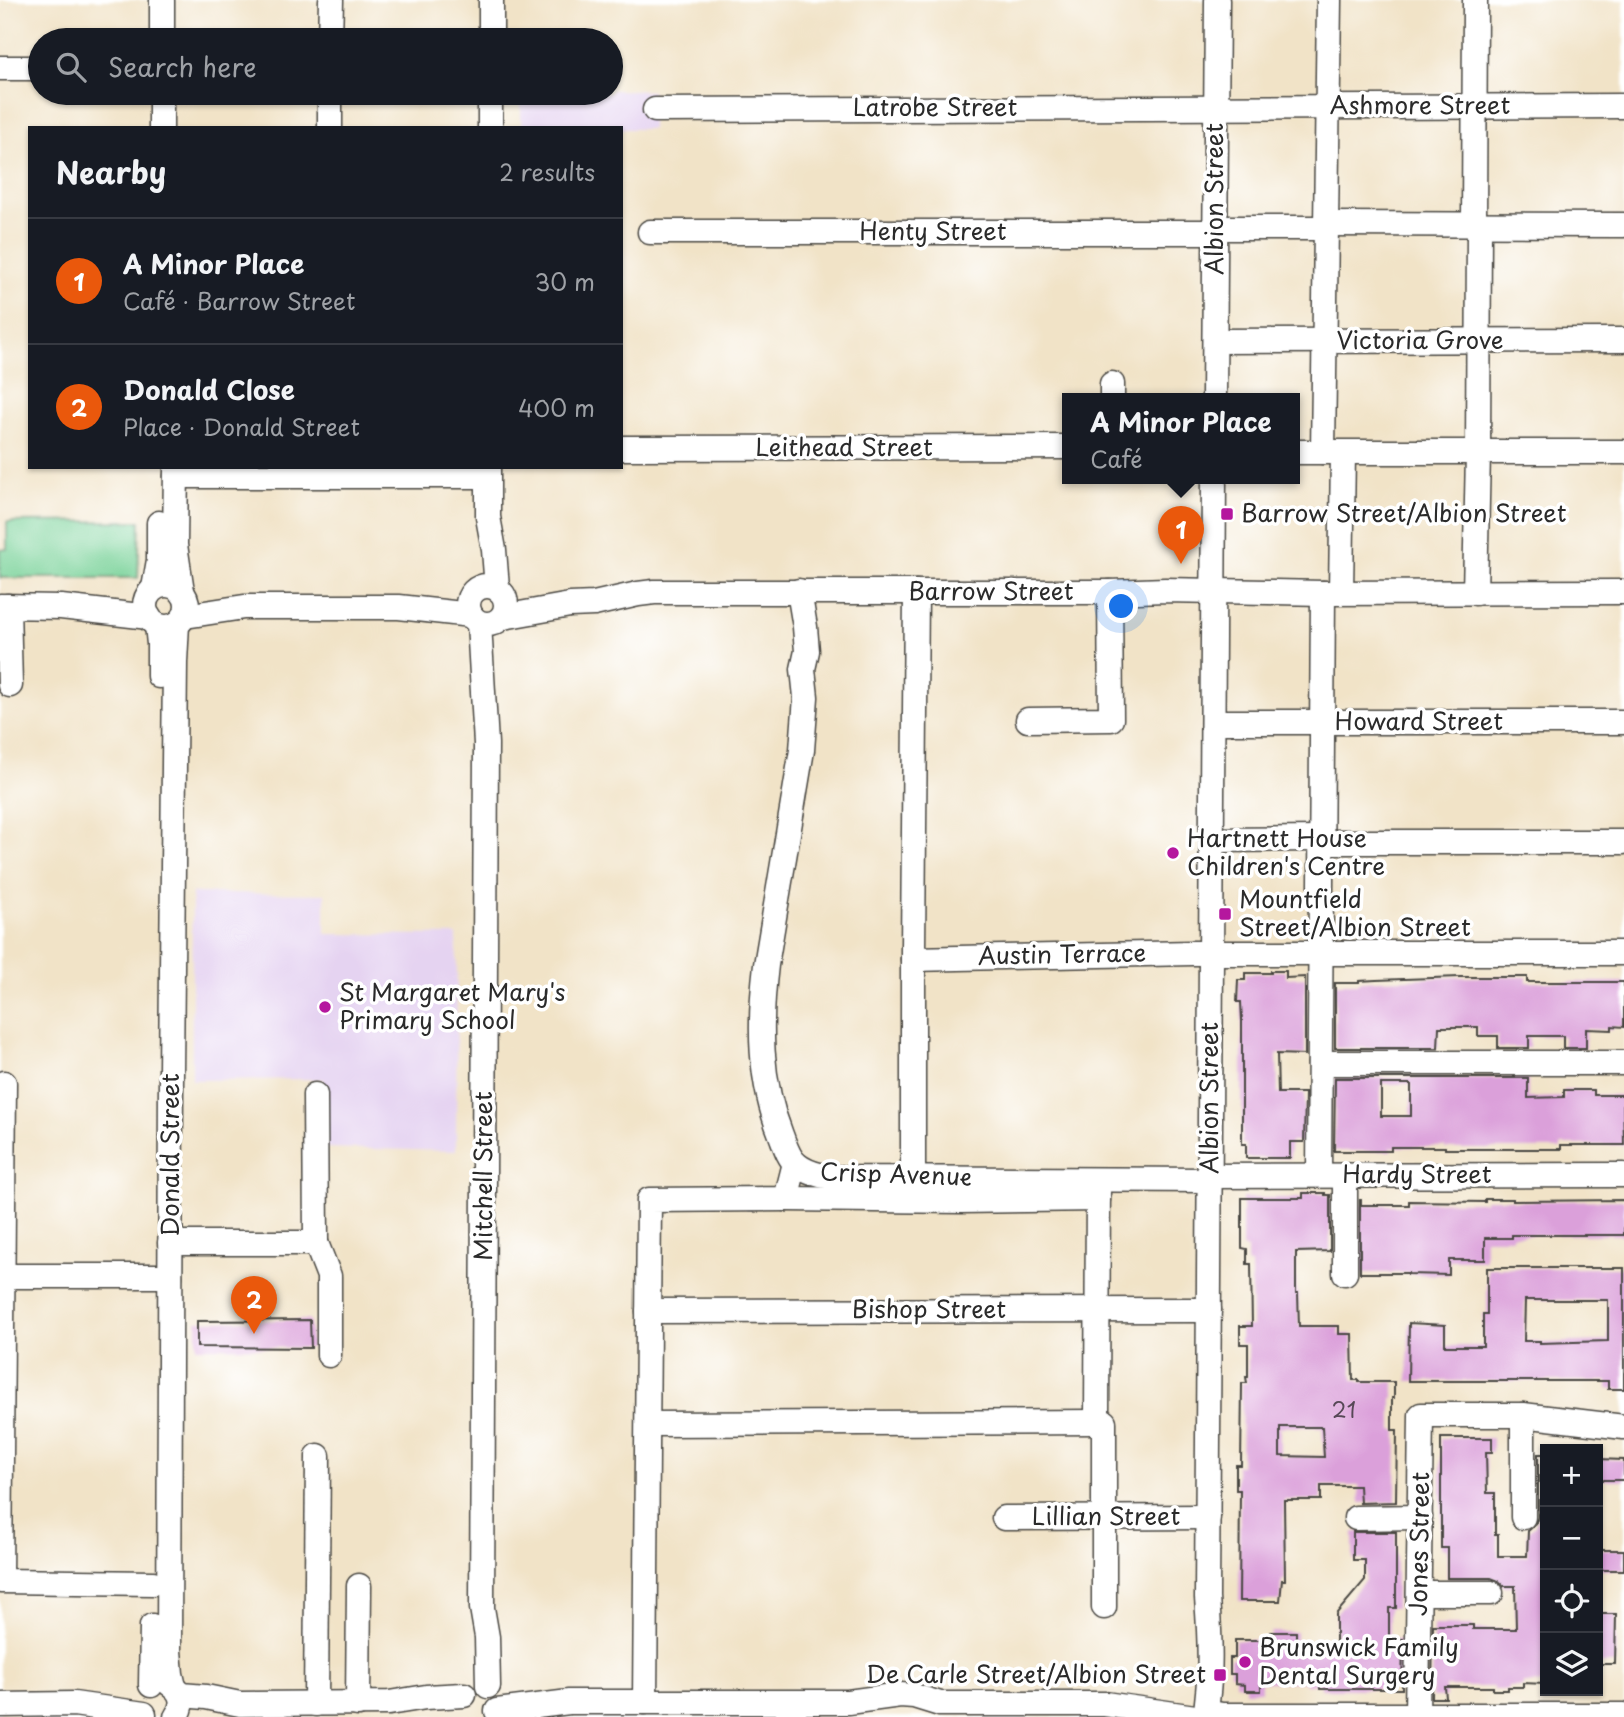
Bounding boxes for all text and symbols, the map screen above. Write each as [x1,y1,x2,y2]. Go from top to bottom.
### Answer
search box [28,28,623,105]
text: Search here [108,47,257,86]
icon: search [52,48,90,86]
street label: Ashmore Street [1330,86,1510,122]
street label: Latrobe Street [853,88,1018,124]
street label: Albion Street [1195,123,1231,275]
text: Nearby [56,149,166,194]
text: 2 results [499,154,595,189]
street label: Henty Street [859,212,1007,248]
text: A Minor Place [123,244,304,283]
text: 1 [74,264,85,299]
text: 30 m [534,264,595,299]
text: Café · Barrow Street [123,283,355,318]
street label: Victoria Grove [1336,321,1504,357]
text: Donald Close [123,370,295,409]
text: 2 [71,390,87,425]
text: 400 m [518,390,595,425]
popup [1062,393,1300,484]
text: A Minor Place [1090,402,1272,441]
text: Place · Donald Street [123,409,360,444]
street label: Leithead Street [755,428,933,464]
text: Café [1090,441,1142,476]
place label: Barrow Street/Albion Street [1241,494,1567,530]
pin: 1 [1158,506,1204,564]
marker: Barrow Street/Albion Street [1219,506,1235,522]
street label: Barrow Street [908,572,1074,608]
your location [1104,589,1138,623]
street label: Howard Street [1335,702,1503,738]
place label: Hartnett House Children's Centre [1187,819,1385,883]
marker: Hartnett House Children's Centre [1165,845,1181,861]
place label: Mountfield Street/Albion Street [1239,880,1471,944]
marker: Mountfield Street/Albion Street [1217,906,1233,922]
street label: Austin Terrace [978,934,1146,972]
place label: St Margaret Mary's Primary School [339,973,565,1037]
marker: St Margaret Mary's Primary School [317,999,333,1015]
street label: Albion Street [1190,1022,1226,1174]
street label: Donald Street [151,1073,187,1237]
street label: Mitchell Street [464,1091,500,1261]
street label: Crisp Avenue [820,1152,973,1194]
street label: Hardy Street [1342,1155,1492,1191]
pin: 2 [231,1276,277,1334]
street label: Bishop Street [852,1290,1006,1326]
house number: 21 [1332,1393,1356,1425]
map controls [1540,1444,1603,1696]
button: + [1540,1444,1603,1507]
street label: Jones Street [1399,1471,1437,1616]
street label: Lillian Street [1032,1497,1180,1533]
button: − [1540,1507,1603,1570]
button: locate [1540,1570,1603,1633]
place label: Brunswick Family Dental Surgery [1259,1628,1459,1692]
button: layers [1540,1633,1603,1696]
marker: Brunswick Family Dental Surgery [1237,1654,1253,1670]
place label: De Carle Street/Albion Street [866,1655,1206,1691]
marker: De Carle Street/Albion Street [1212,1667,1228,1683]

